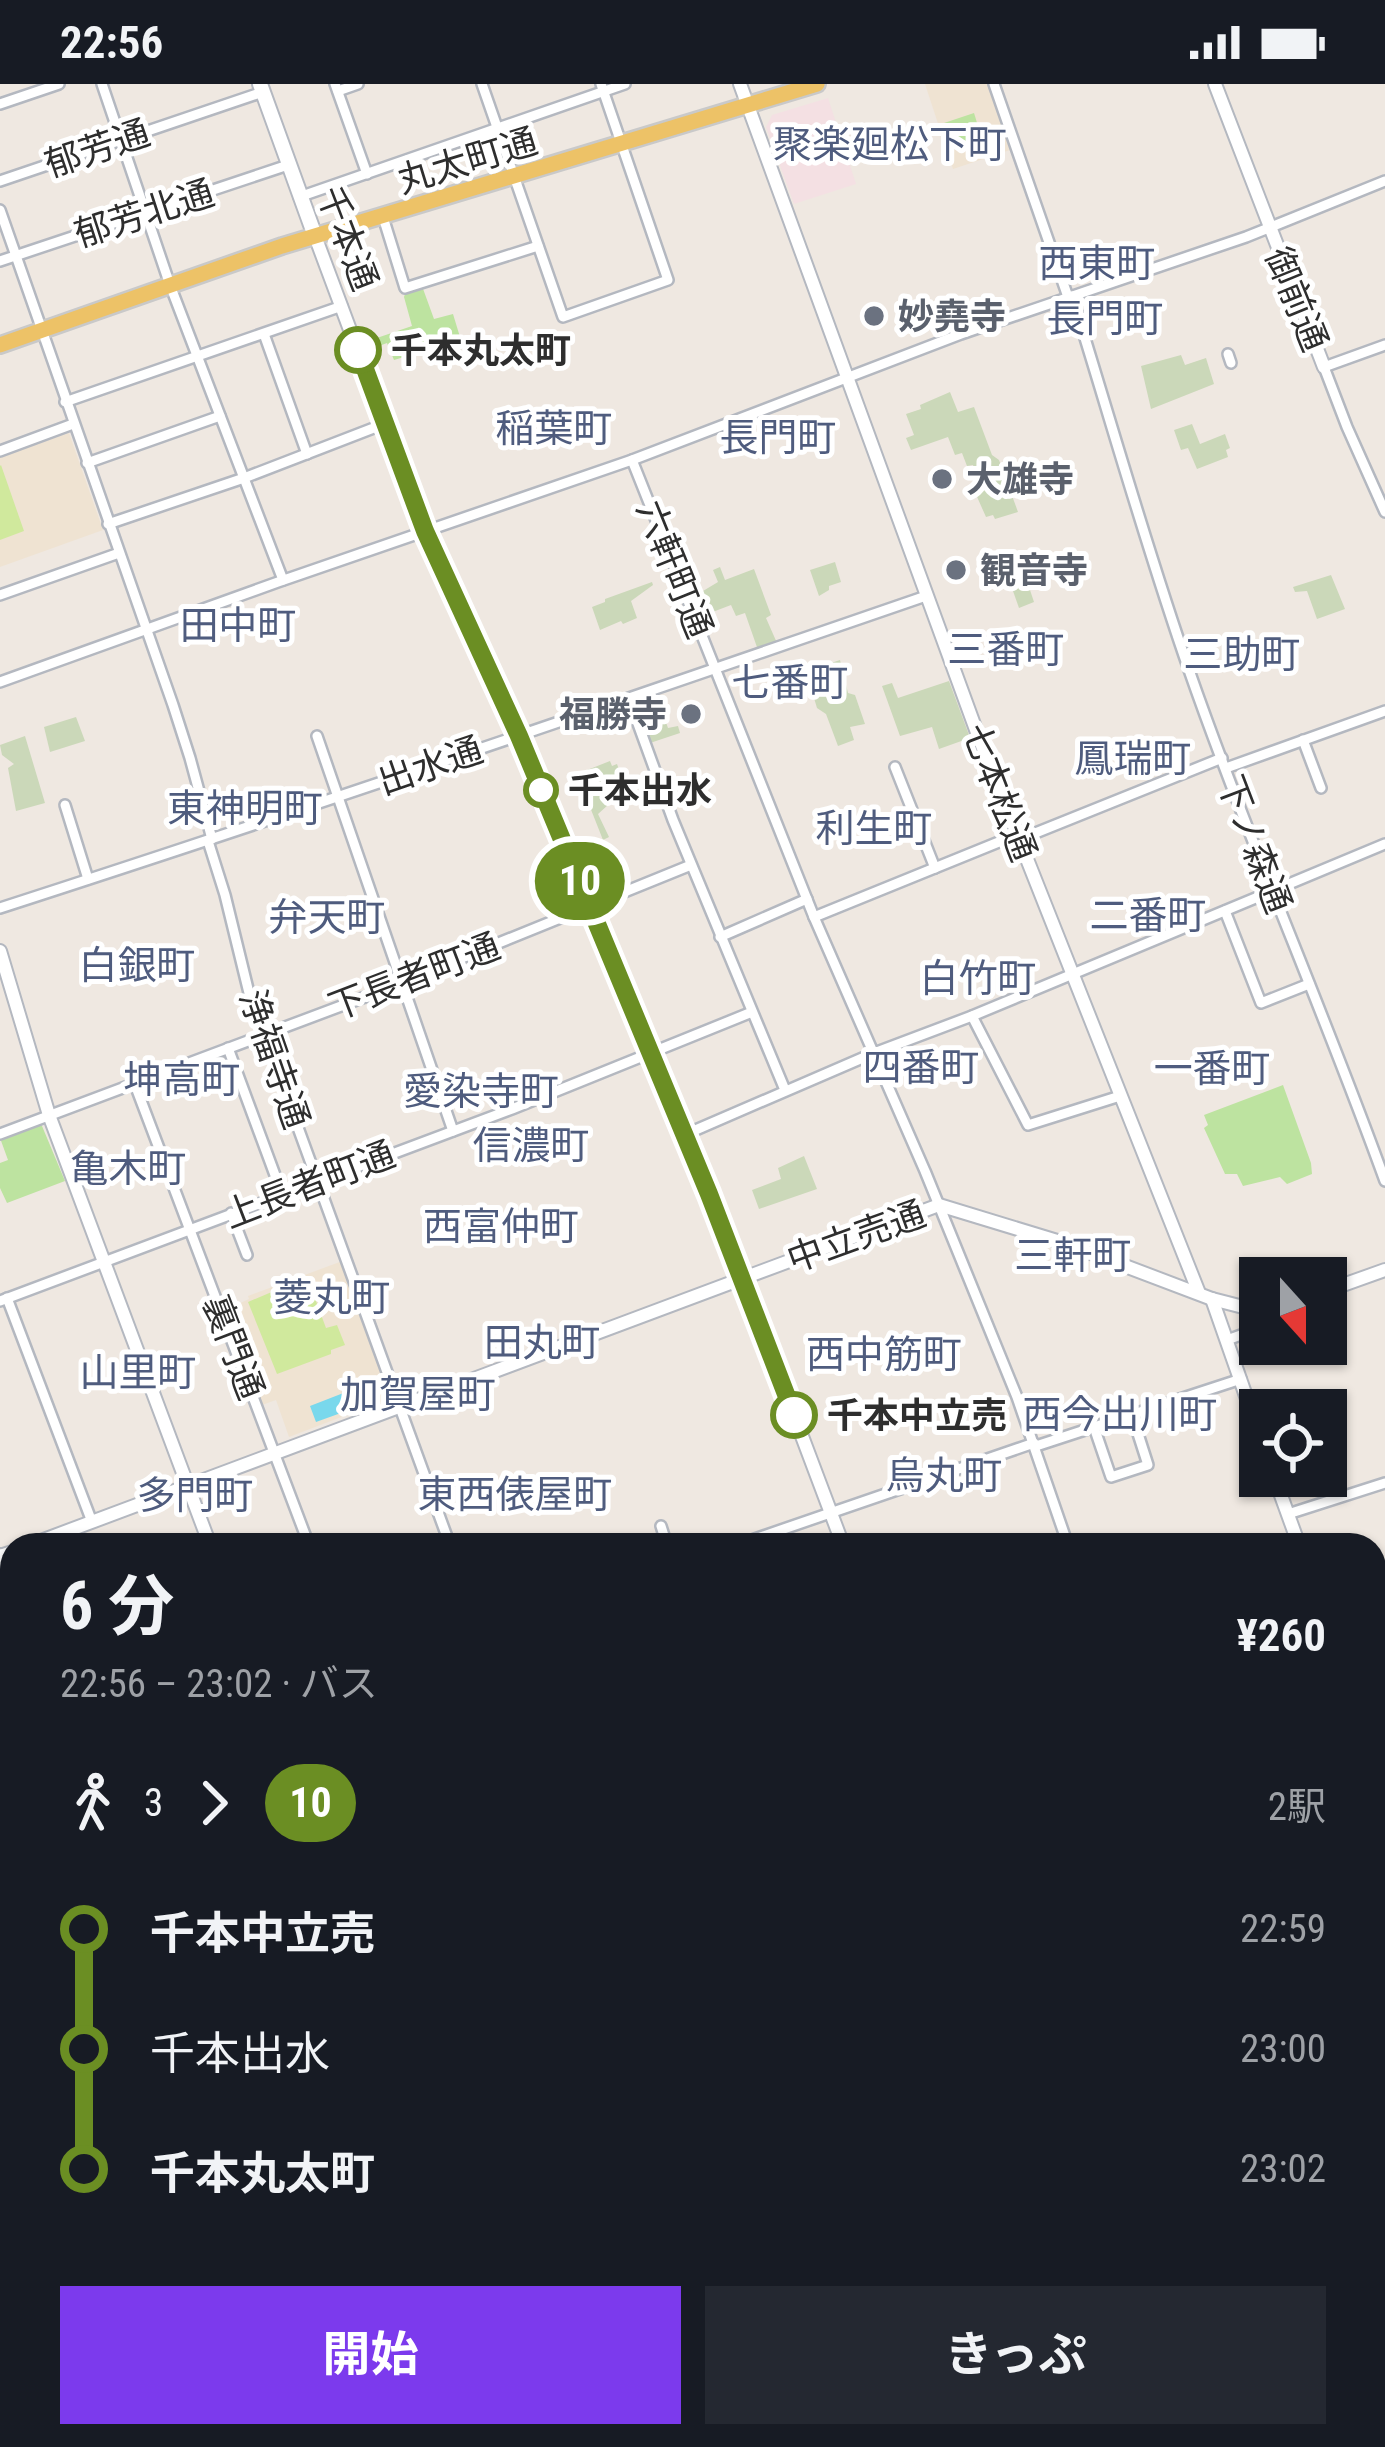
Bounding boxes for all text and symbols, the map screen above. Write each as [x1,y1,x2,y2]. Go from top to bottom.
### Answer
text: 22:56 [60,16,163,69]
street label: 郁芳通 [39,112,155,186]
street label: 丸太町通 [392,120,542,202]
district label: 聚楽廻松下町 [773,122,1007,168]
street label: 郁芳北通 [69,172,219,256]
street label: 千本通 [308,180,386,296]
district label: 西東町 [1038,241,1156,287]
street label: 御前通 [1256,241,1336,357]
place label: 妙堯寺 [898,296,1006,338]
district label: 長門町 [1046,296,1164,342]
marker: 妙堯寺 [861,303,887,329]
marker: 千本丸太町 [336,328,380,372]
place label: 千本丸太町 [391,330,571,372]
district label: 稲葉町 [495,406,613,452]
district label: 長門町 [719,415,837,461]
place label: 大雄寺 [966,459,1074,501]
marker: 大雄寺 [929,466,955,492]
street label: 六軒町通 [628,495,721,644]
place label: 観音寺 [980,550,1088,592]
marker: 観音寺 [943,557,969,583]
district label: 田中町 [179,603,297,649]
district label: 三番町 [947,627,1065,673]
district label: 三助町 [1183,632,1301,678]
district label: 七番町 [731,660,849,706]
place label: 福勝寺 [559,694,667,736]
marker: 福勝寺 [678,701,704,727]
street label: 七本松通 [954,718,1044,867]
street label: 出水通 [372,729,488,803]
district label: 鳳瑞町 [1074,736,1192,782]
place label: 千本出水 [568,770,712,812]
street label: 下ノ森通 [1209,770,1299,919]
marker: 千本出水 [525,774,557,806]
district label: 東神明町 [167,786,323,832]
district label: 利生町 [815,806,933,852]
line badge: 10 [526,842,634,920]
text: 10 [559,856,601,905]
district label: 二番町 [1089,893,1207,939]
district label: 弁天町 [268,895,386,941]
street label: 下長者町通 [323,925,506,1029]
district label: 白銀町 [78,943,196,989]
district label: 白竹町 [919,956,1037,1002]
street label: 浄福寺通 [231,984,317,1134]
district label: 四番町 [862,1045,980,1091]
district label: 一番町 [1153,1046,1271,1092]
district label: 坤高町 [123,1057,241,1103]
district label: 愛染寺町 [403,1069,559,1115]
district label: 信濃町 [472,1123,590,1169]
street label: 上長者町通 [218,1133,401,1237]
district label: 亀木町 [69,1146,187,1192]
street label: 中立売通 [781,1193,931,1281]
district label: 西富仲町 [423,1204,579,1250]
district label: 三軒町 [1014,1233,1132,1279]
north arrow [1239,1257,1347,1365]
map controls [1239,1257,1347,1497]
district label: 菱丸町 [273,1275,391,1321]
street label: 裏門通 [194,1289,272,1405]
district label: 田丸町 [483,1320,601,1366]
district label: 西中筋町 [806,1332,962,1378]
district label: 山里町 [79,1350,197,1396]
district label: 加賀屋町 [340,1372,496,1418]
button: locate [1239,1389,1347,1497]
district label: 西今出川町 [1022,1392,1218,1438]
marker: 千本中立売 [772,1393,816,1437]
place label: 千本中立売 [827,1395,1007,1437]
district label: 烏丸町 [885,1453,1003,1499]
district label: 東西俵屋町 [417,1472,613,1518]
district label: 多門町 [136,1473,254,1519]
text: 6 分 [60,1568,175,1645]
text: ¥260 [1236,1609,1326,1662]
text: 22:56 – 23:02 · バス [60,1661,378,1707]
icon: walk [60,1770,126,1836]
icon: forward [181,1770,247,1836]
text: 10 [289,1778,332,1827]
text: 3 [144,1780,163,1826]
text: 2駅 [1268,1784,1326,1830]
text: 22:59 [1240,1906,1326,1952]
text: 千本中立売 [150,1907,375,1960]
text: 23:00 [1240,2026,1326,2072]
text: 千本出水 [150,2027,330,2080]
text: 23:02 [1240,2146,1326,2192]
text: 千本丸太町 [150,2147,375,2200]
button: 開始 [60,2286,681,2424]
button: きっぷ [705,2286,1326,2424]

